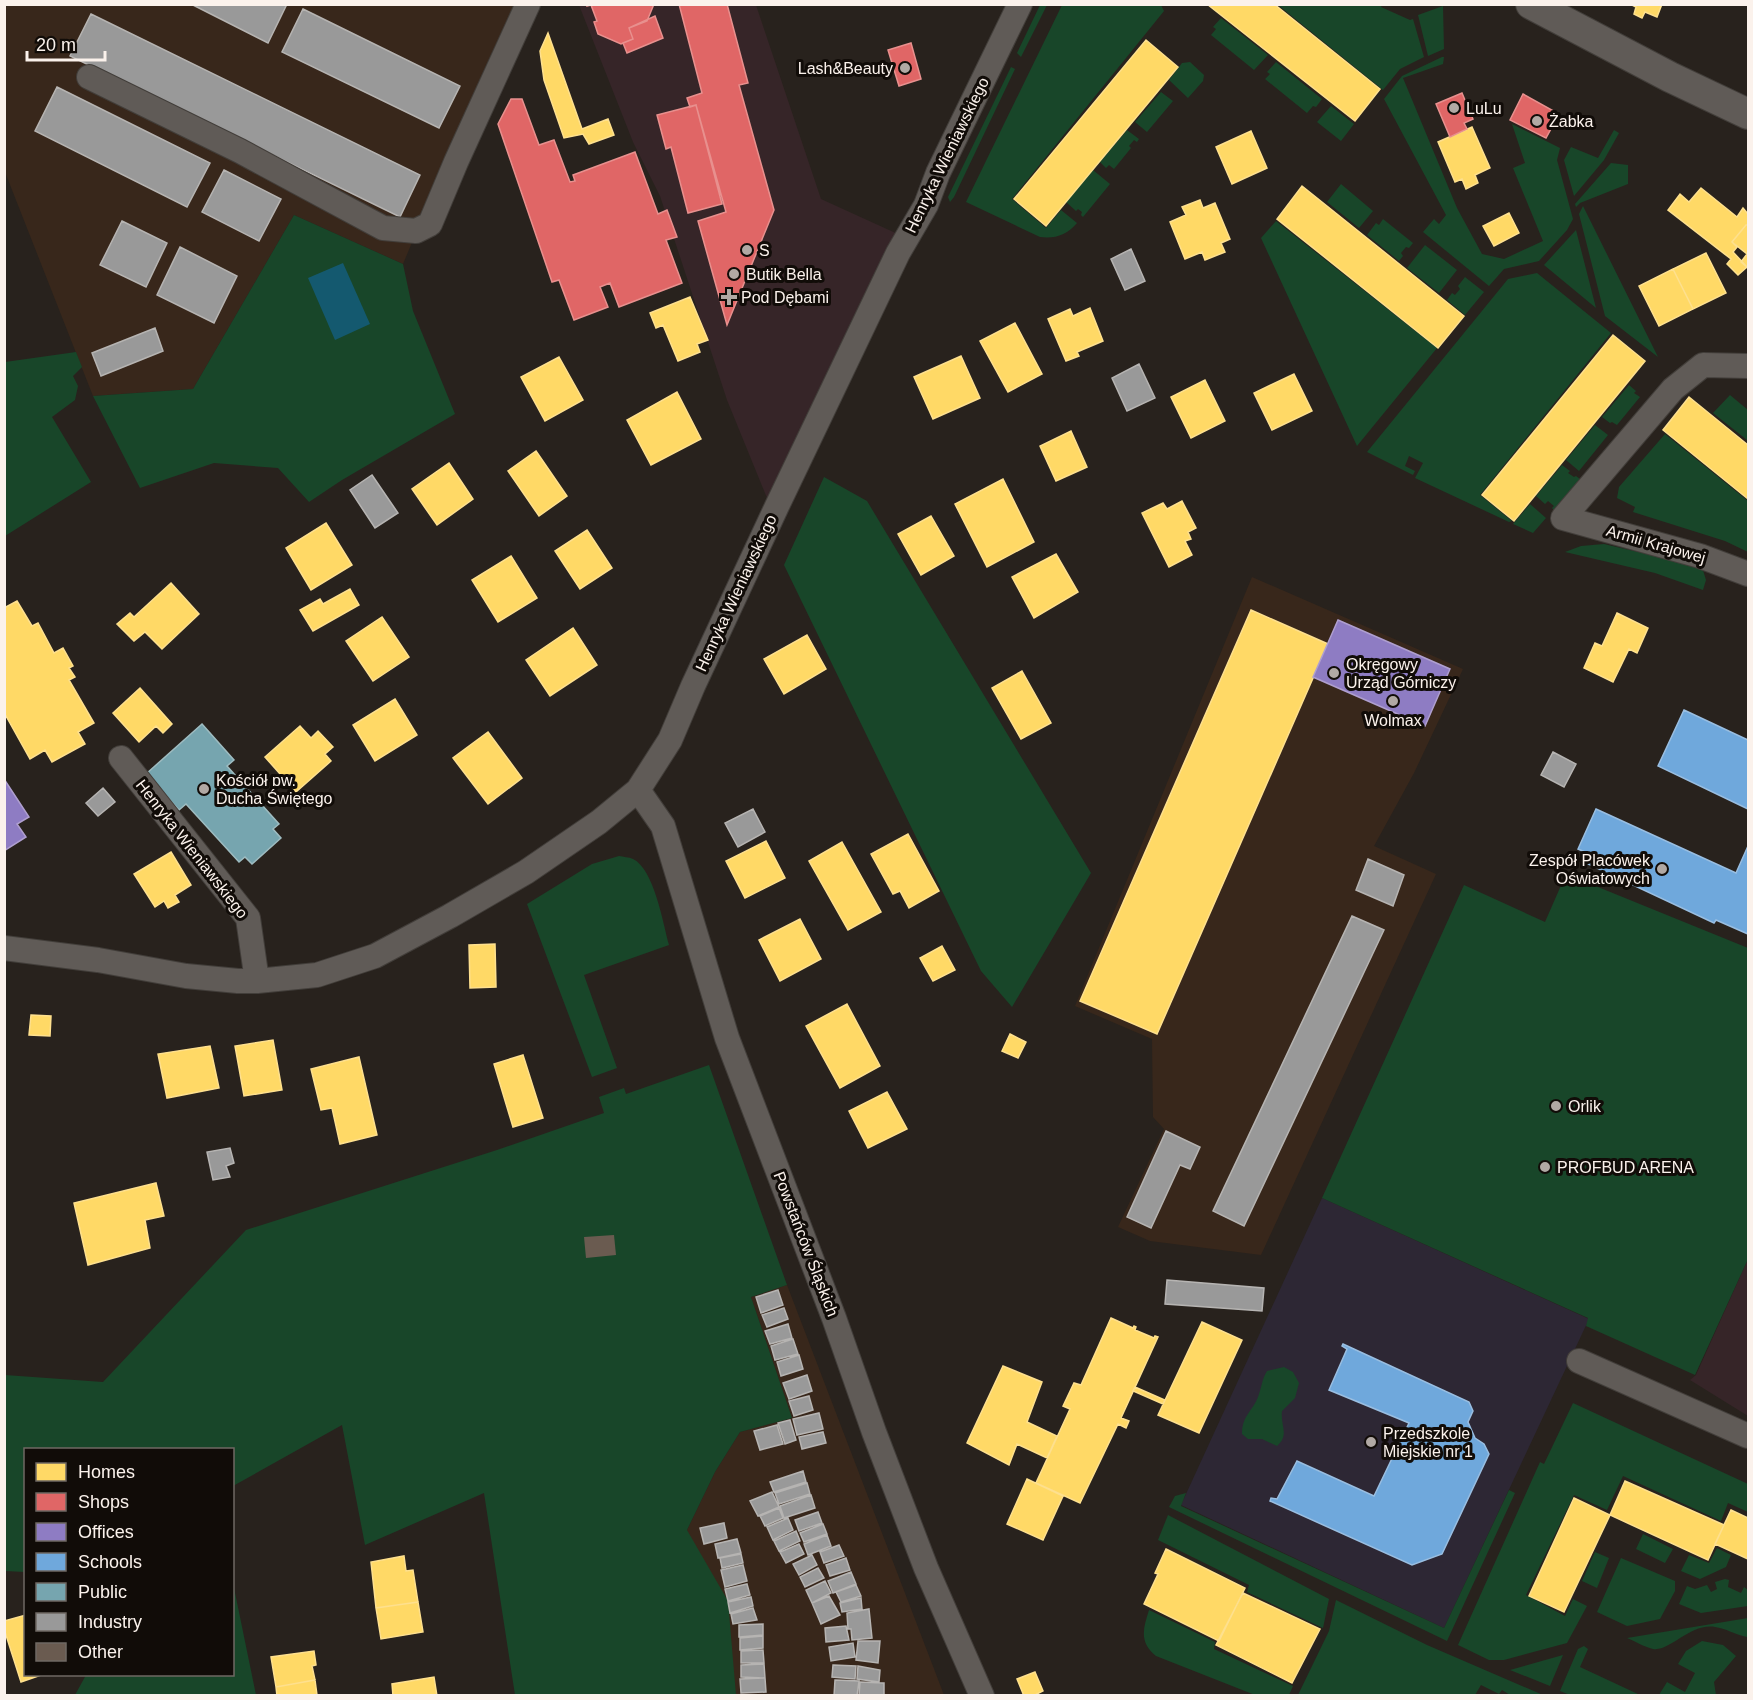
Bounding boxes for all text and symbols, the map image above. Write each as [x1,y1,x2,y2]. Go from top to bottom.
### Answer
scale bar [27,24,105,62]
text: 20 m [36,35,76,55]
place label: Lash&Beauty [798,60,893,77]
marker: Lash&Beauty [898,61,912,75]
street label: Henryka Wieniawskiego [902,74,992,235]
place label: LuLu [1466,100,1502,117]
marker: LuLu [1447,101,1461,115]
place label: Żabka [1549,112,1594,130]
marker: Żabka [1530,114,1544,128]
place label: S [759,242,770,259]
marker: S [740,243,754,257]
place label: Butik Bella [746,266,822,283]
marker: Butik Bella [727,267,741,281]
place label: Pod Dębami [741,289,829,306]
marker: Pod Dębami [722,290,736,304]
street label: Henryka Wieniawskiego [692,512,780,674]
street label: Armii Krajowej [1605,522,1707,566]
place label: Okręgowy Urząd Górniczy [1346,656,1456,691]
marker: Okręgowy Urząd Górniczy [1327,666,1341,680]
marker: Wolmax [1386,694,1400,708]
place label: Wolmax [1364,712,1422,729]
place label: Kościół pw. Ducha Świętego [216,772,333,807]
street label: Henryka Wieniawskiego [133,776,251,922]
marker: Kościół pw. Ducha Świętego [197,782,211,796]
place label: Zespół Placówek Oświatowych [1529,852,1651,887]
marker: Zespół Placówek Oświatowych [1655,862,1669,876]
place label: Orlik [1568,1098,1602,1115]
marker: Orlik [1549,1099,1563,1113]
place label: PROFBUD ARENA [1557,1159,1694,1176]
marker: PROFBUD ARENA [1538,1160,1552,1174]
street label: Powstańców Śląskich [770,1169,842,1319]
place label: Przedszkole Miejskie nr 1 [1383,1425,1473,1460]
marker: Przedszkole Miejskie nr 1 [1364,1435,1378,1449]
legend [24,1448,234,1676]
text: Homes [78,1462,135,1482]
text: Shops [78,1492,129,1512]
text: Offices [78,1522,134,1542]
text: Schools [78,1552,142,1572]
text: Public [78,1582,127,1602]
text: Industry [78,1612,142,1632]
text: Other [78,1642,123,1662]

